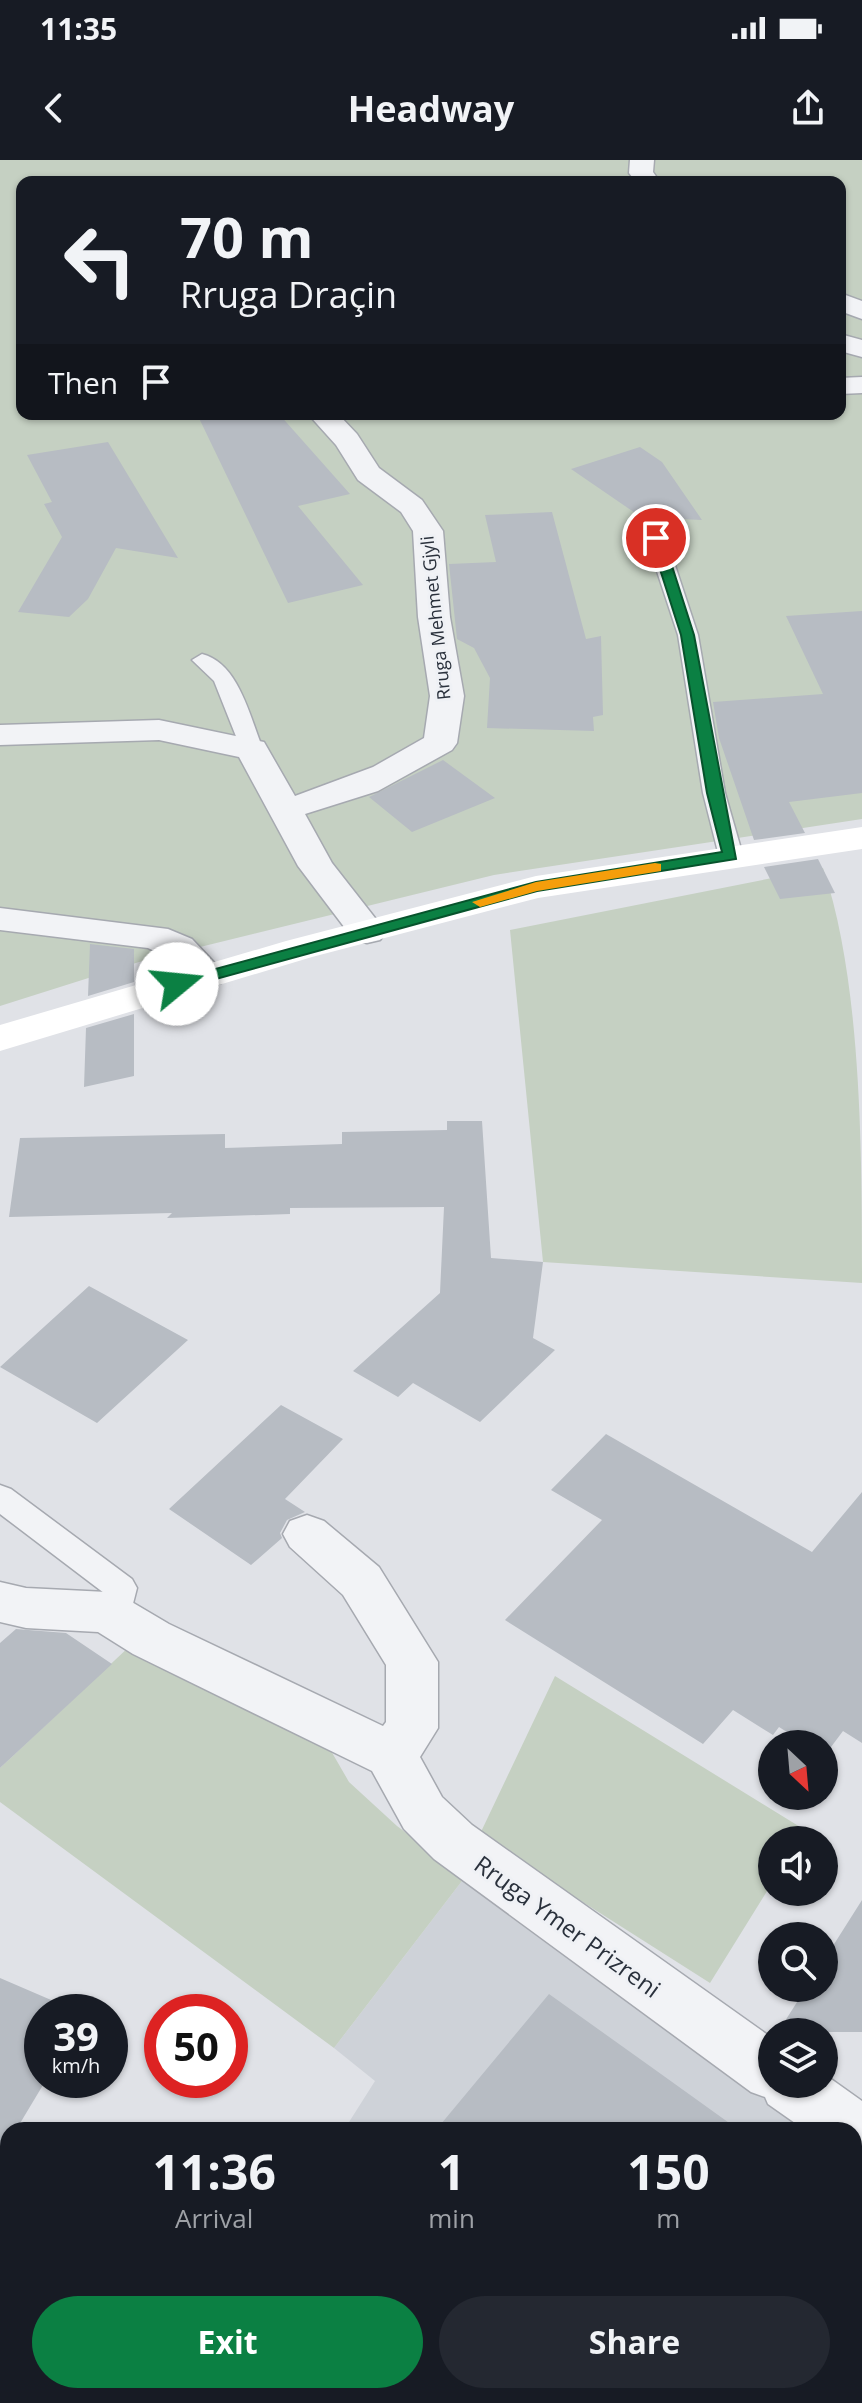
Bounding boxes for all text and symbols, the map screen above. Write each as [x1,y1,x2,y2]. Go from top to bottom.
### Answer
text: 11:35 [40,8,117,49]
text: Headway [348,84,514,133]
icon: back [32,86,76,130]
icon: share [786,86,830,130]
text: 70 m [180,198,314,274]
icon: left [48,208,152,312]
text: Rruga Draçin [180,270,397,319]
icon: arrive [134,360,178,404]
text: Then [48,362,118,403]
pin [622,504,690,572]
icon: arrive [634,516,678,560]
street label: Rruga Mehmet Gjyli [414,535,456,701]
position arrow [135,942,219,1026]
north arrow [758,1730,838,1810]
map controls [758,1730,838,2098]
button: sound [758,1826,838,1906]
street label: Rruga Ymer Prizreni [468,1847,668,2005]
button: search [758,1922,838,2002]
speed limit sign: 50 [144,1994,248,2098]
text: 39 [53,2008,99,2063]
button: layers [758,2018,838,2098]
text: km/h [52,2052,100,2079]
text: 11:36 [152,2139,276,2204]
text: 1 [438,2139,465,2204]
text: 150 [627,2139,710,2204]
text: Arrival [175,2200,253,2236]
text: min [428,2200,475,2236]
text: m [656,2200,680,2236]
button: Exit [32,2296,423,2388]
button: Share [439,2296,830,2388]

